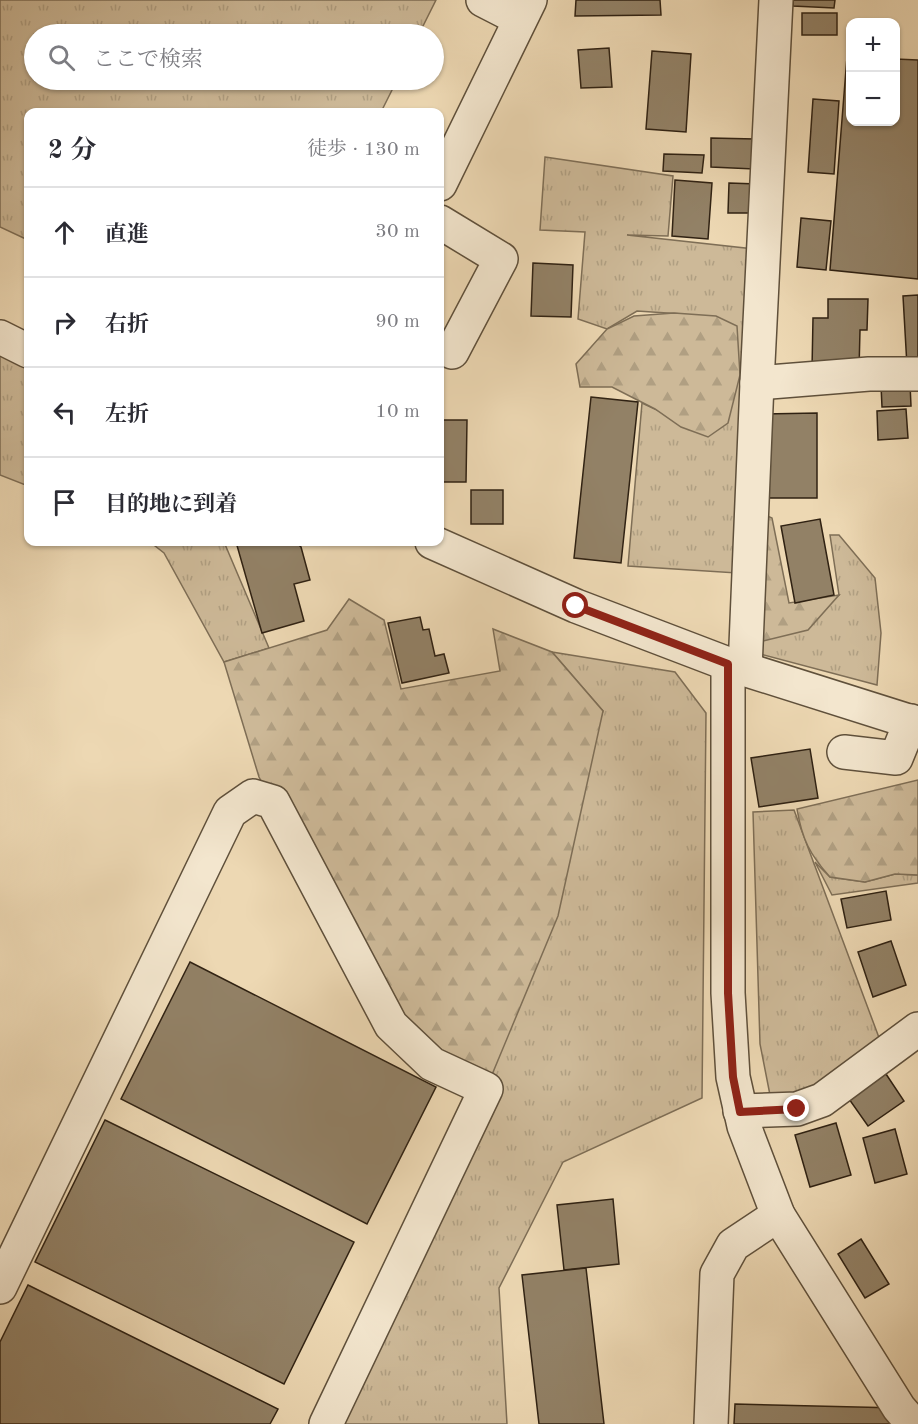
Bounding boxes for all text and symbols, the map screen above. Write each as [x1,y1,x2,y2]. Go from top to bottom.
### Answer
map controls [846,18,900,126]
button: + [846,18,900,72]
search box [24,24,444,90]
icon: search [45,41,78,74]
text: ここで検索 [93,49,203,71]
button: − [846,72,900,126]
text: 2 分 [48,138,96,164]
text: 徒歩 · 130 m [307,140,420,160]
icon: ahead [48,216,81,249]
text: 30 m [375,222,420,242]
text: 直進 [105,224,149,246]
icon: right [48,306,81,339]
text: 90 m [375,312,420,332]
text: 右折 [105,314,149,336]
icon: left [48,396,81,429]
text: 10 m [375,402,420,422]
text: 左折 [105,404,149,426]
icon: arrive [48,486,81,519]
text: 目的地に到着 [105,494,237,516]
route start [562,592,588,618]
route end [783,1095,809,1121]

